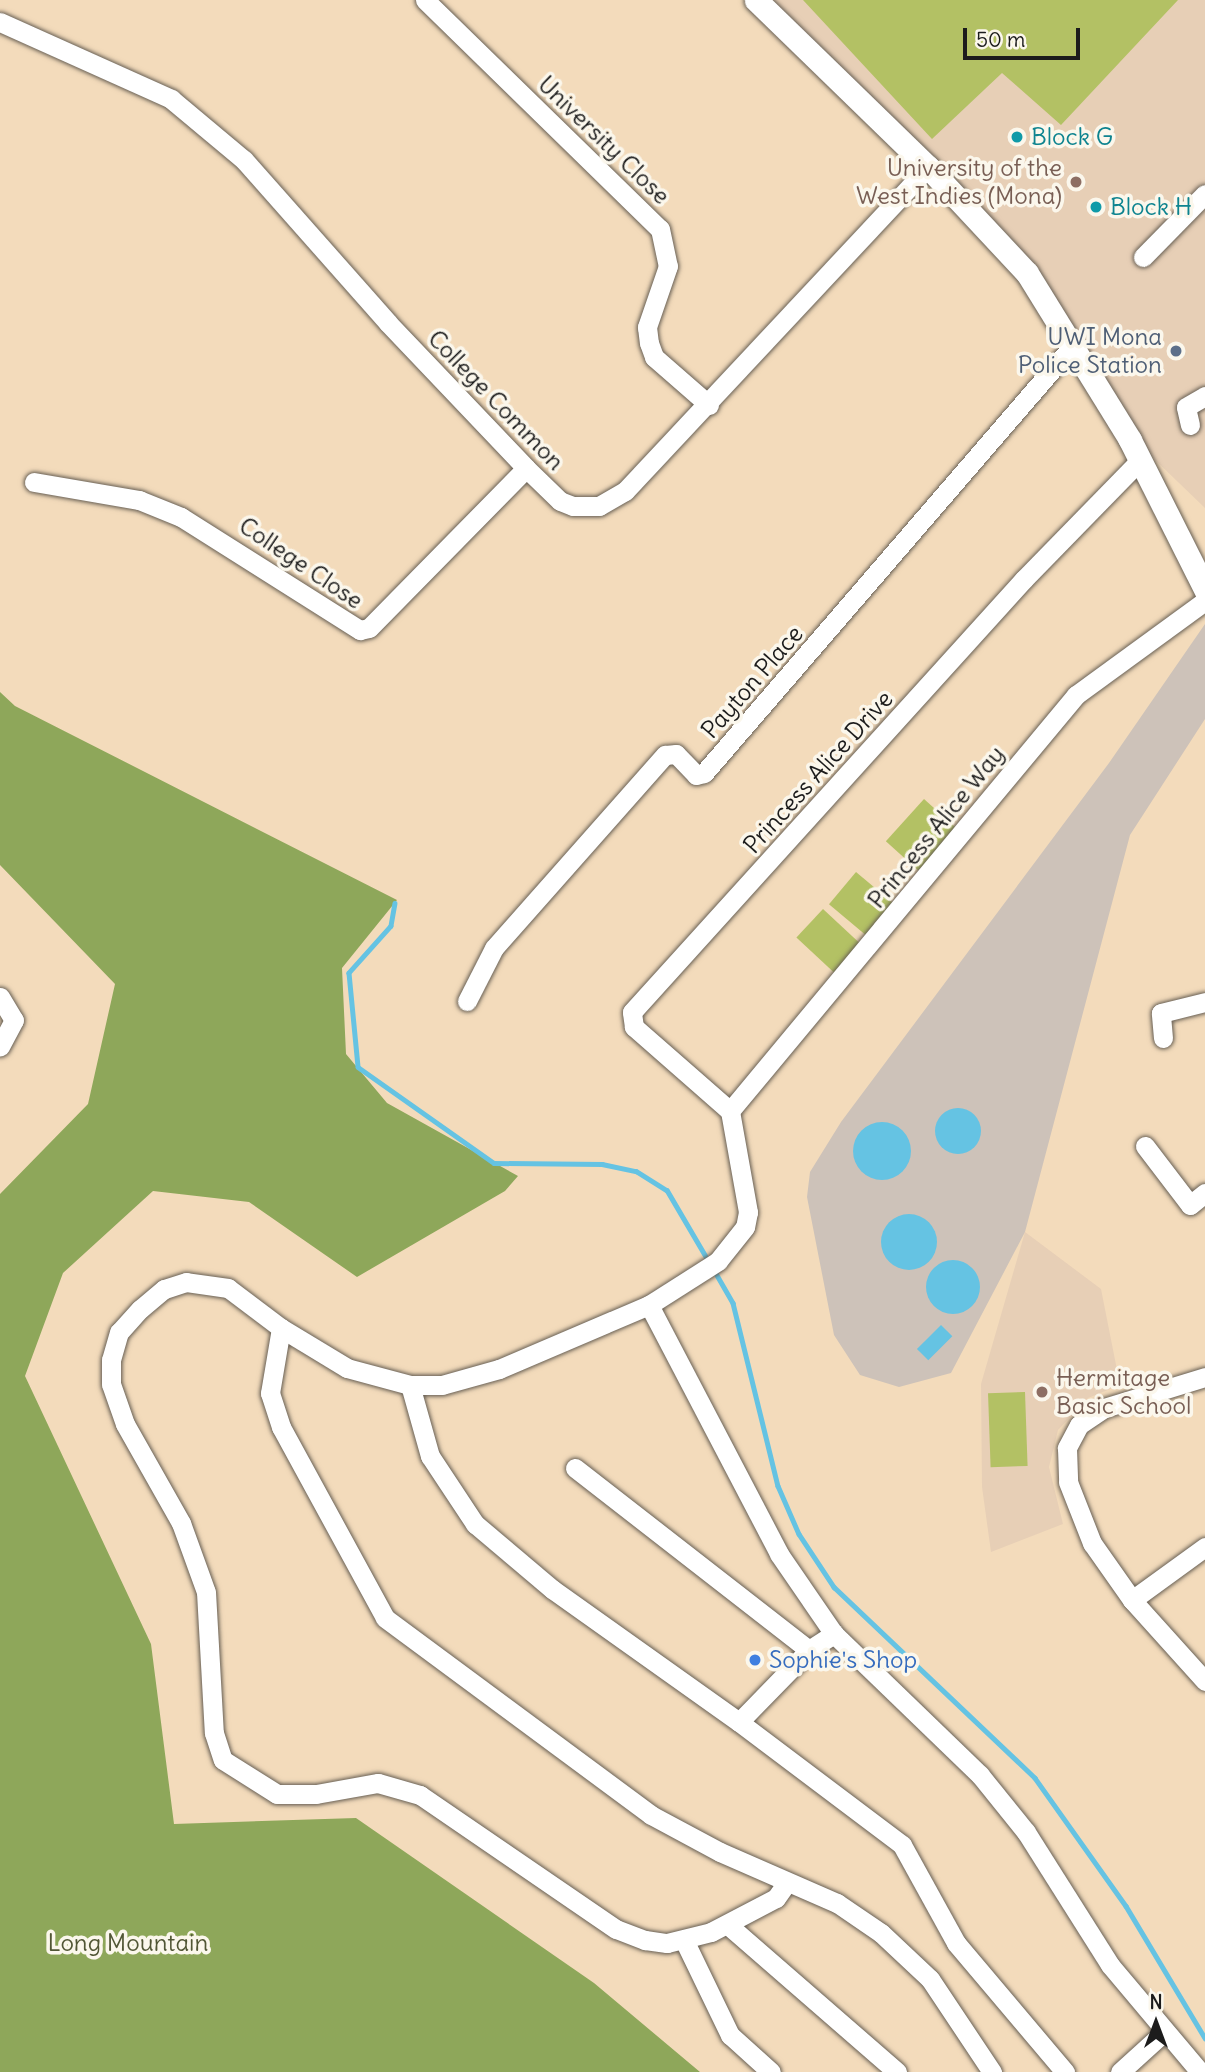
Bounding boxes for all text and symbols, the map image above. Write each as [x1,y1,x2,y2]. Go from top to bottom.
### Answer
scale bar [967,14,1084,58]
text: 50 m [976,26,1025,53]
street label: University Close [532,70,676,210]
place label: Block G [1031,123,1113,151]
marker: Block G [1009,129,1025,145]
place label: University of the West Indies (Mona) [856,154,1062,210]
marker: University of the West Indies (Mona) [1068,174,1084,190]
place label: Block H [1110,193,1192,221]
marker: Block H [1088,199,1104,215]
place label: UWI Mona Police Station [1018,323,1162,379]
street label: College Common [422,324,570,476]
marker: UWI Mona Police Station [1168,343,1184,359]
street label: College Close [234,511,368,615]
street label: Payton Place [695,620,809,744]
street label: Princess Alice Drive [737,685,899,859]
street label: Princess Alice Way [862,740,1010,914]
place label: Hermitage Basic School [1056,1364,1191,1420]
marker: Hermitage Basic School [1034,1384,1050,1400]
place label: Sophie's Shop [769,1646,917,1674]
marker: Sophie's Shop [747,1652,763,1668]
park label: Long Mountain [48,1929,208,1957]
north arrow [1121,1988,1191,2058]
text: N [1149,1990,1163,2014]

